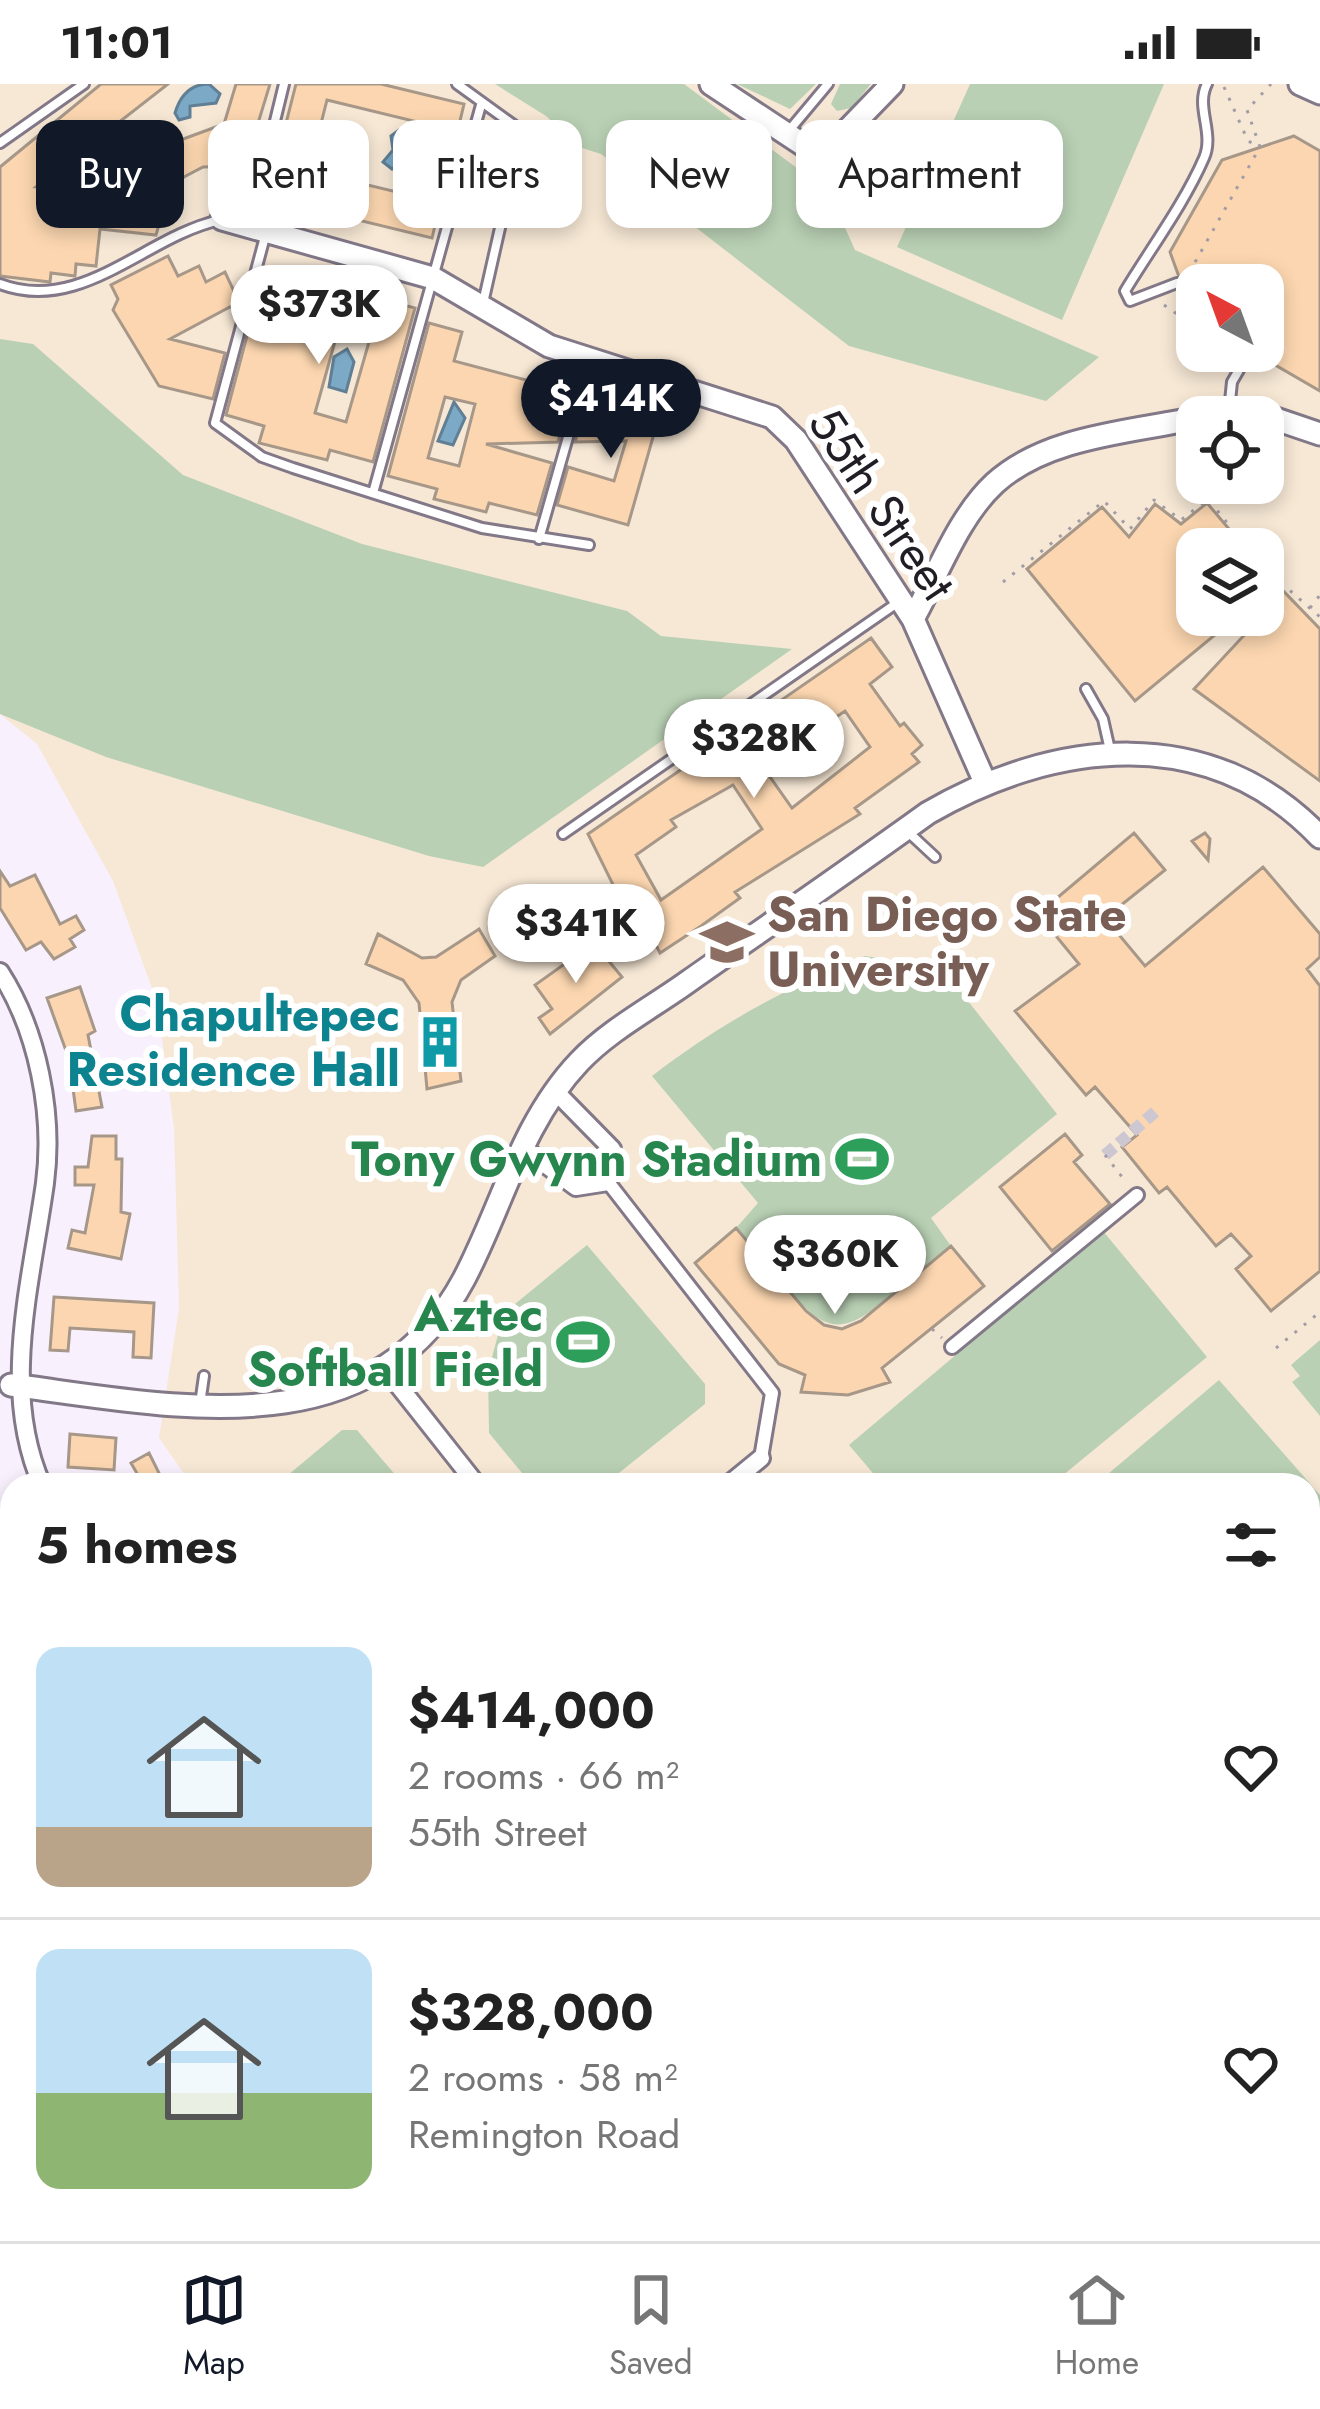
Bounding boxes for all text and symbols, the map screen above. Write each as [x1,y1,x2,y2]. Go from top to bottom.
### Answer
text: 11:01 [60,10,173,75]
chip: Buy [36,120,184,228]
chip: Rent [208,120,369,228]
chip: Filters [393,120,582,228]
chip: New [606,120,772,228]
chip: Apartment [796,120,1063,228]
north arrow [1176,264,1284,372]
map controls [1176,264,1284,636]
pin: $373K [235,265,403,367]
text: $373K [258,275,380,332]
pin: $414K [527,359,695,461]
text: $414K [548,369,674,426]
street label: 55th Street [792,394,972,615]
button: locate [1176,396,1284,504]
button: layers [1176,528,1284,636]
pin: $328K [670,699,838,801]
text: $328K [691,709,817,766]
place label: San Diego State University [767,880,1127,1004]
pin: $341K [492,884,660,986]
text: $341K [515,894,637,951]
school or university icon: San Diego State University [698,913,756,971]
place label: Chapultepec Residence Hall [66,980,400,1104]
building icon: Chapultepec Residence Hall [411,1013,469,1071]
place label: Tony Gwynn Stadium [351,1125,822,1194]
sports icon: Tony Gwynn Stadium [833,1130,891,1188]
pin: $360K [751,1215,919,1317]
text: $360K [771,1225,899,1282]
place label: Aztec Softball Field [247,1280,543,1404]
sports icon: Aztec Softball Field [554,1313,612,1371]
text: 5 homes [36,1508,238,1582]
icon: filters [1218,1512,1284,1578]
text: $414,000 [408,1673,655,1747]
icon: home [132,1695,276,1839]
icon: heart [1218,1734,1284,1800]
text: 2 rooms · 66 m² [408,1747,679,1804]
text: 55th Street [408,1804,587,1861]
text: $328,000 [408,1975,654,2049]
icon: home [132,1997,276,2141]
icon: heart [1218,2036,1284,2102]
text: 2 rooms · 58 m² [408,2049,677,2106]
text: Remington Road [408,2106,680,2163]
tab: Map [181,2267,247,2386]
tab: Saved [609,2267,693,2386]
tab: Home [1055,2267,1139,2386]

